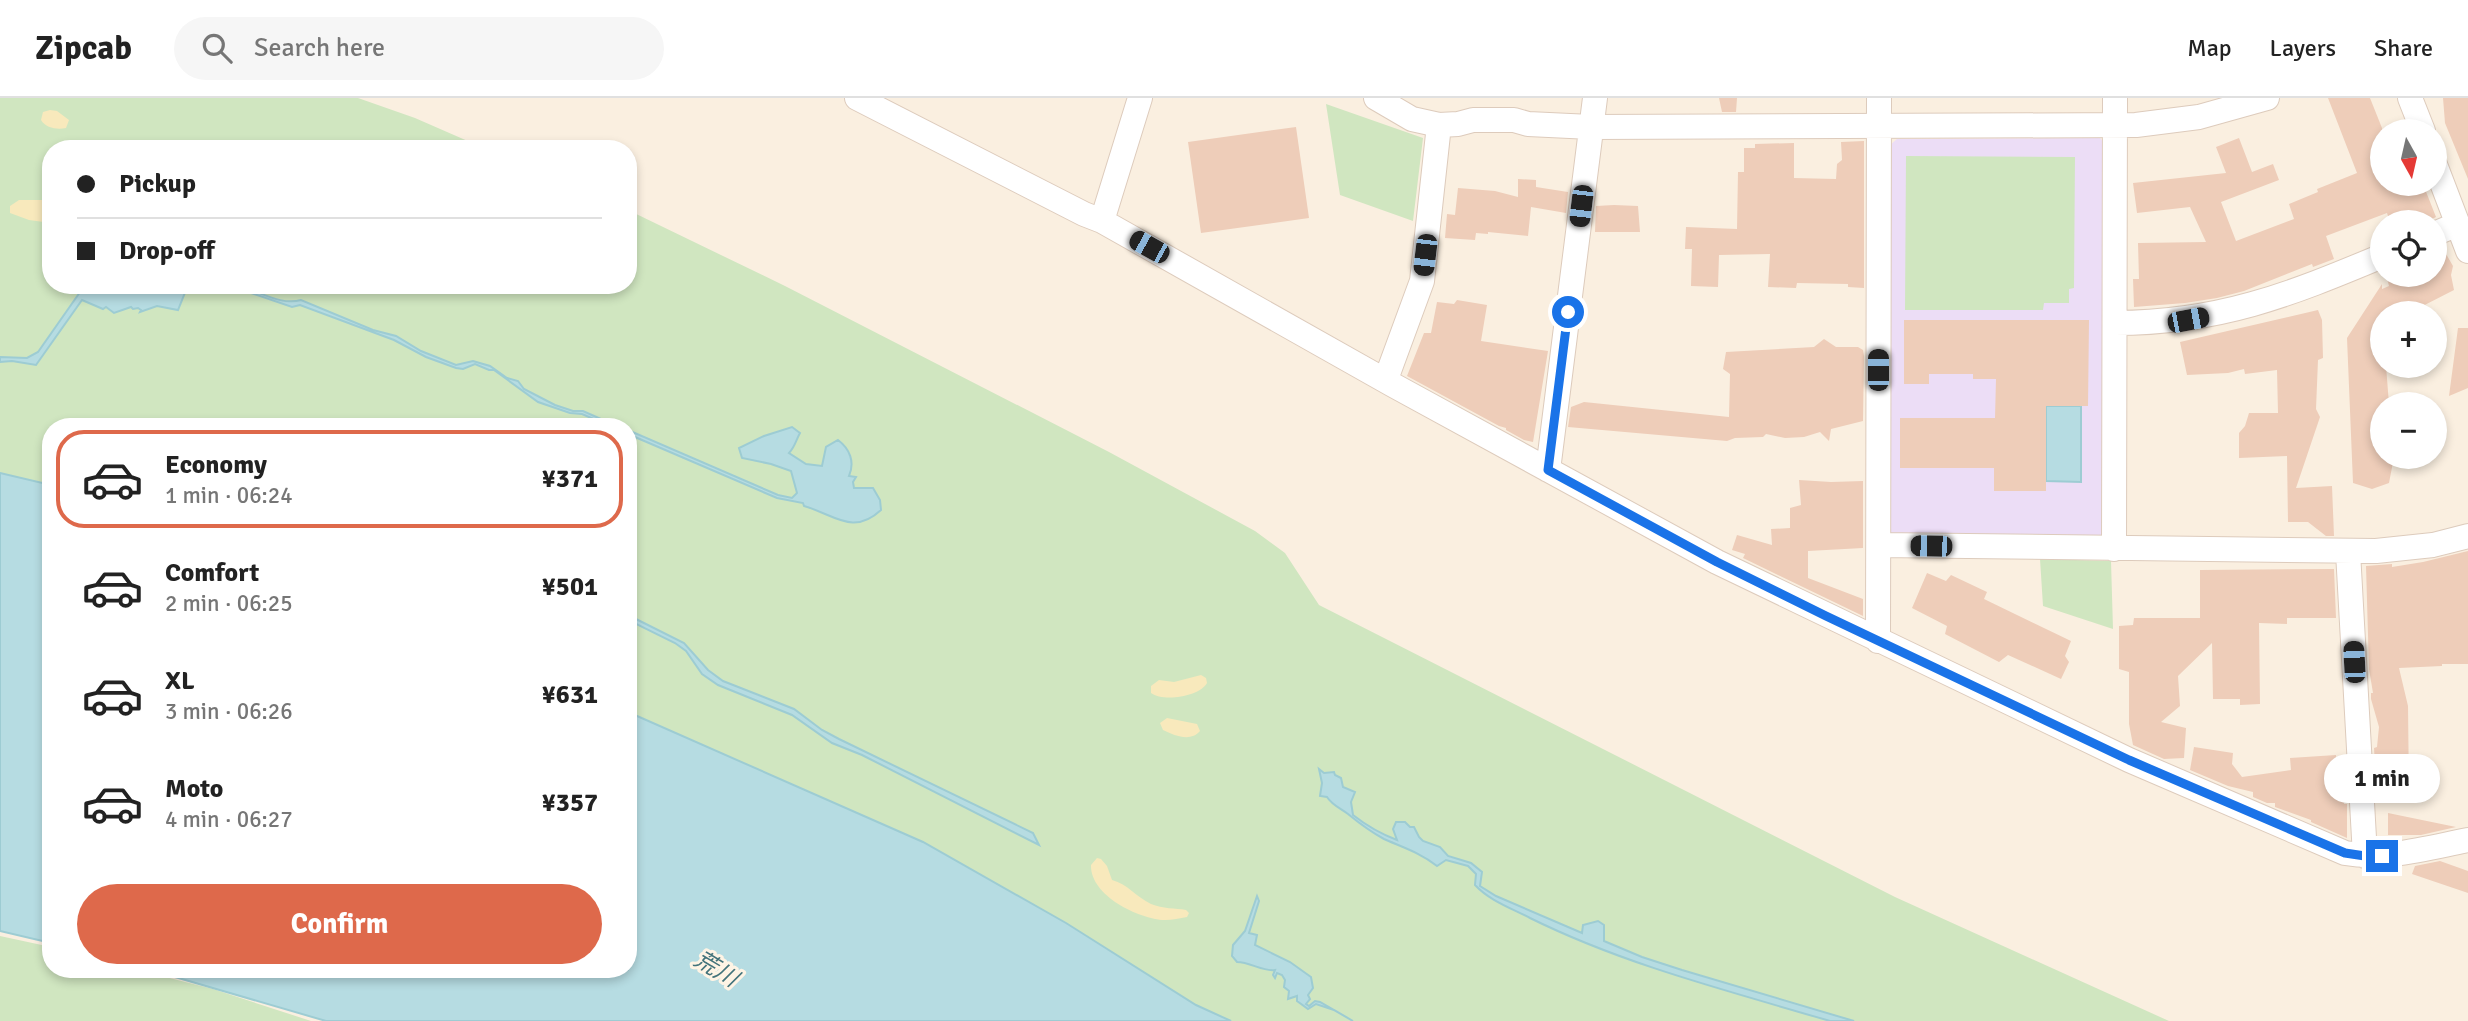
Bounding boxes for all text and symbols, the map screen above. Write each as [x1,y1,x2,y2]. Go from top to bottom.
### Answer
search box [174,17,664,80]
text: Zipcab [35,28,132,69]
icon: search [198,29,236,67]
text: Search here [254,32,385,64]
text: Map [2187,33,2232,63]
text: Layers [2270,33,2336,63]
text: Share [2374,33,2433,63]
north arrow [2370,119,2446,196]
map controls [2370,119,2447,469]
text: Pickup [119,168,196,200]
car [1569,184,1594,228]
button: locate [2370,210,2447,287]
car [1126,228,1173,266]
car [1413,233,1438,277]
text: Drop-off [119,235,215,267]
route start [1552,296,1584,328]
button: + [2370,301,2447,378]
car [2166,306,2211,334]
car [1868,349,1889,391]
button: − [2370,392,2447,469]
icon: car [81,448,144,511]
text: Economy [165,449,267,481]
text: ¥371 [542,463,598,495]
text: 1 min · 06:24 [165,481,293,510]
car [1910,535,1953,557]
icon: car [81,556,144,619]
text: Comfort [165,557,259,589]
text: ¥501 [542,571,598,603]
text: 2 min · 06:25 [165,589,293,618]
car [2343,640,2366,684]
icon: car [81,664,144,727]
text: XL [165,665,195,697]
text: ¥631 [542,679,598,711]
text: 3 min · 06:26 [165,697,293,726]
callout: 1 min [2324,754,2440,804]
text: 1 min [2354,764,2410,793]
icon: car [81,772,144,835]
text: Moto [165,773,223,805]
text: ¥357 [542,787,598,819]
text: 4 min · 06:27 [165,805,293,834]
route end [2366,840,2398,872]
button: Confirm [77,884,602,964]
water label: 荒川 [689,945,746,995]

